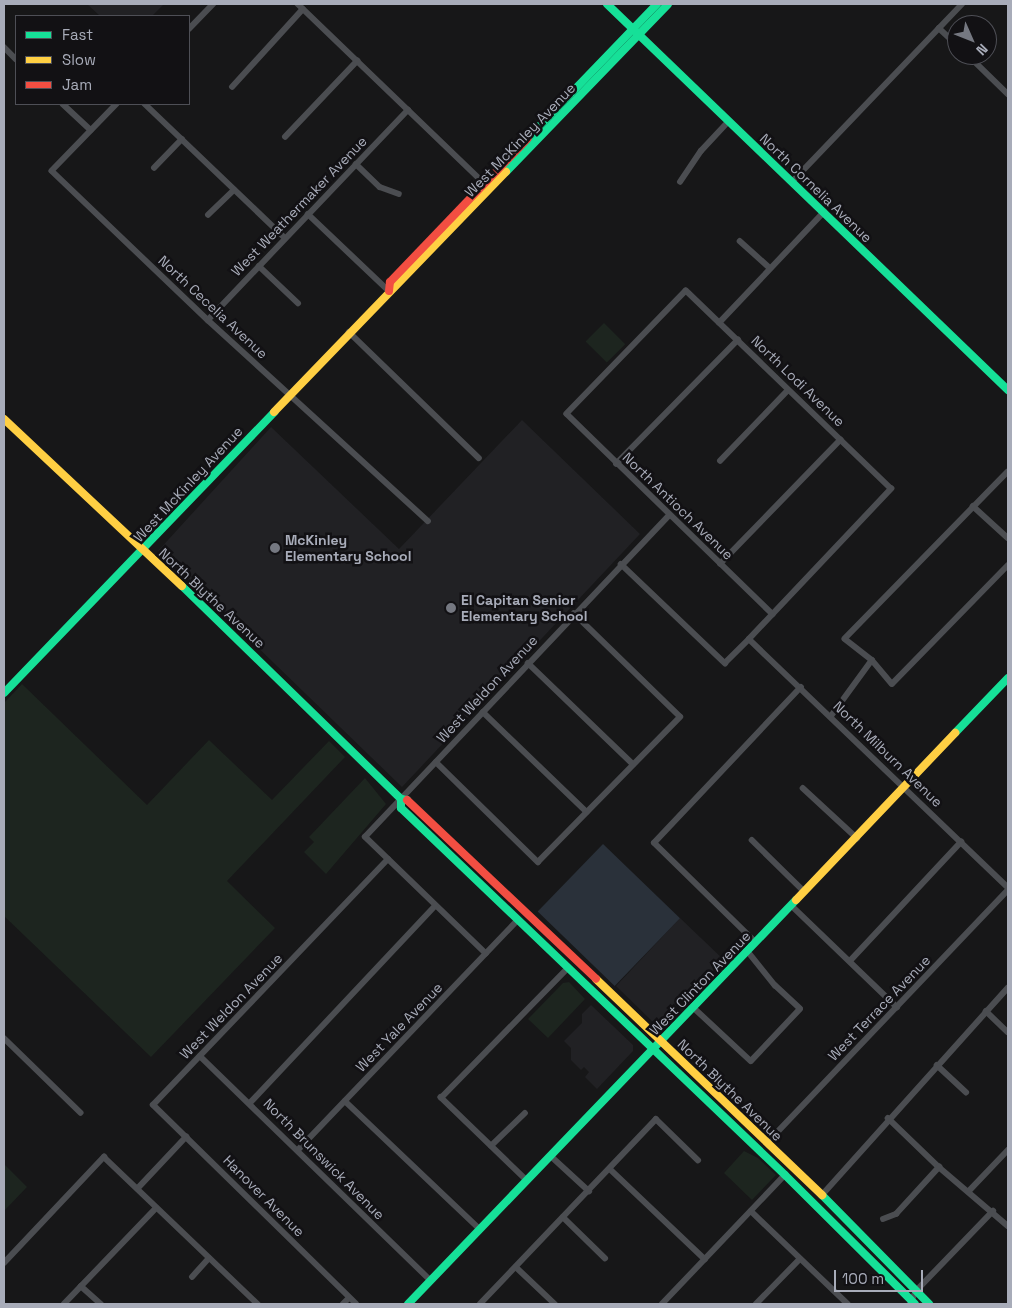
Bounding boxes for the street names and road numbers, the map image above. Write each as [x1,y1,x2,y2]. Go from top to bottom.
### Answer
street label: West McKinley Avenue [461,80,579,200]
street label: North Cornelia Avenue [756,130,876,246]
street label: West Weathermaker Avenue [228,133,370,279]
street label: North Cecelia Avenue [155,252,271,362]
street label: North Lodi Avenue [748,332,848,430]
street label: West McKinley Avenue [130,423,246,545]
street label: North Antioch Avenue [619,449,737,563]
street label: North Blythe Avenue [155,544,269,652]
street label: West Weldon Avenue [433,632,541,746]
street label: North Milburn Avenue [830,697,946,811]
street label: West Clinton Avenue [646,927,754,1039]
street label: West Weldon Avenue [176,950,286,1062]
street label: West Terrace Avenue [824,952,934,1064]
street label: West Yale Avenue [352,979,446,1075]
street label: North Blythe Avenue [674,1036,786,1144]
street label: North Brunswick Avenue [260,1095,388,1223]
street label: Hanover Avenue [220,1152,308,1240]

